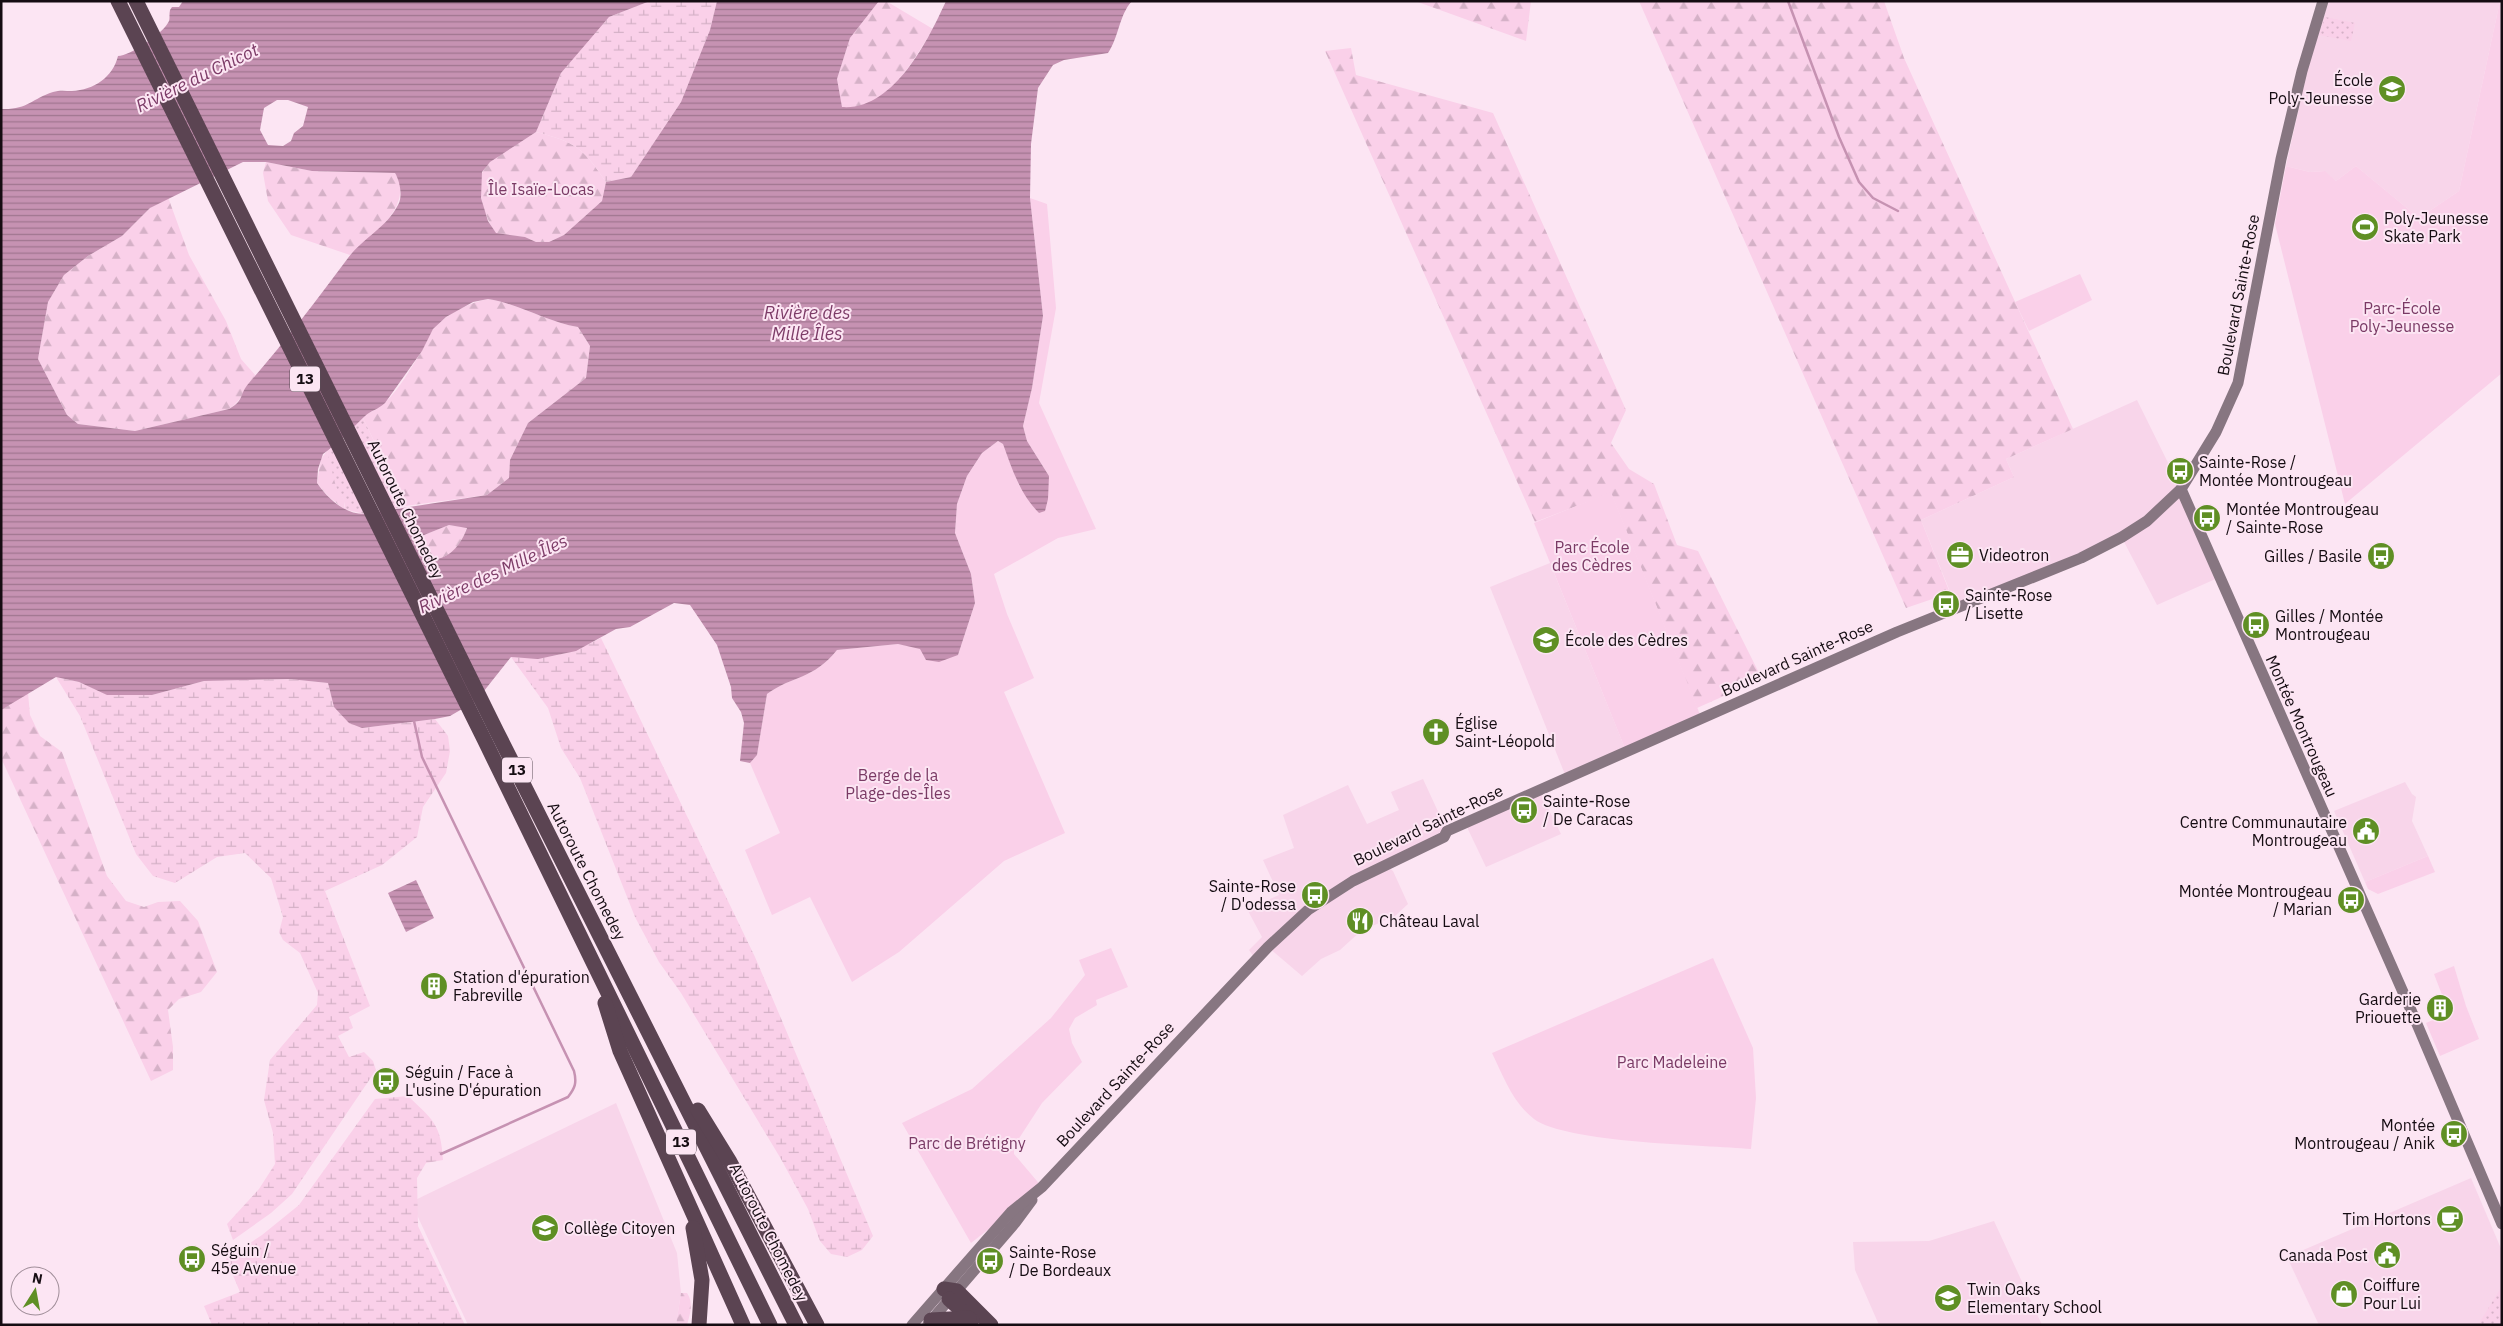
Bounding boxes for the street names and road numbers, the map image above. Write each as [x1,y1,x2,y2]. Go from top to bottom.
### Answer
street label: Boulevard Sainte-Rose [2213,212,2263,377]
road number: 13 [290,366,320,392]
street label: Autoroute Chomedey [364,436,448,582]
street label: Boulevard Sainte-Rose [1718,615,1876,700]
street label: Montée Montrougeau [2262,652,2342,800]
road number: 13 [502,758,532,782]
street label: Boulevard Sainte-Rose [1350,780,1506,870]
street label: Autoroute Chomedey [543,799,631,943]
street label: Boulevard Sainte-Rose [1052,1017,1178,1151]
road number: 13 [666,1130,696,1154]
street label: Autoroute Chomedey [725,1160,813,1304]

